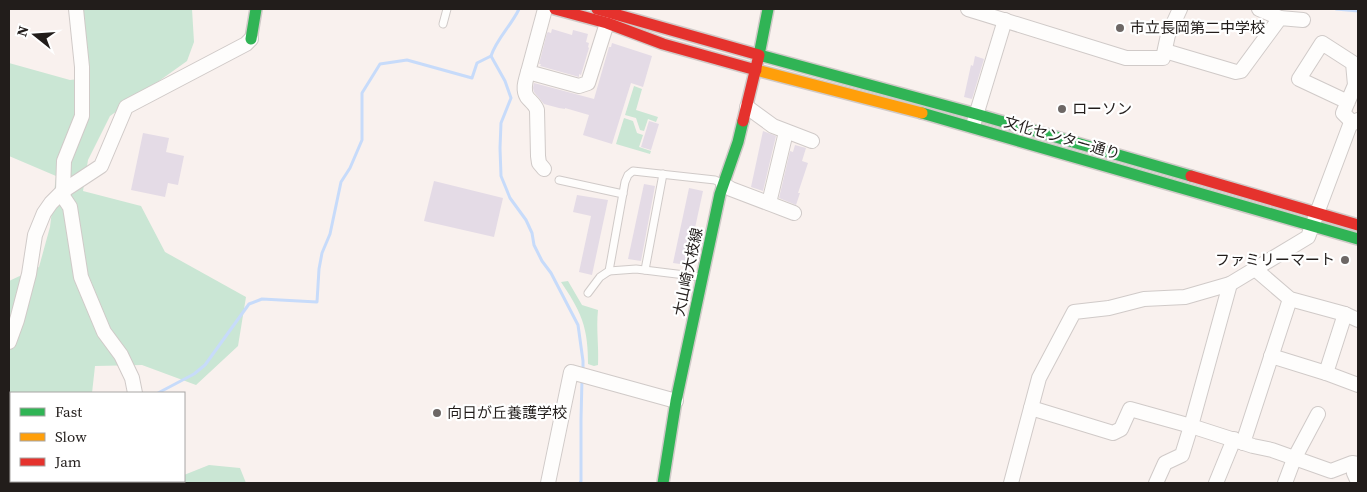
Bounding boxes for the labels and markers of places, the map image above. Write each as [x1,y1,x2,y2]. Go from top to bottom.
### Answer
place label: 市立長岡第二中学校 [1130,17,1265,38]
marker: 市立長岡第二中学校 [1114,22,1126,34]
place label: ローソン [1072,98,1132,119]
marker: ローソン [1056,103,1068,115]
place label: ファミリーマート [1215,249,1335,270]
marker: ファミリーマート [1339,254,1351,266]
place label: 向日が丘養護学校 [447,402,567,423]
marker: 向日が丘養護学校 [431,407,443,419]

